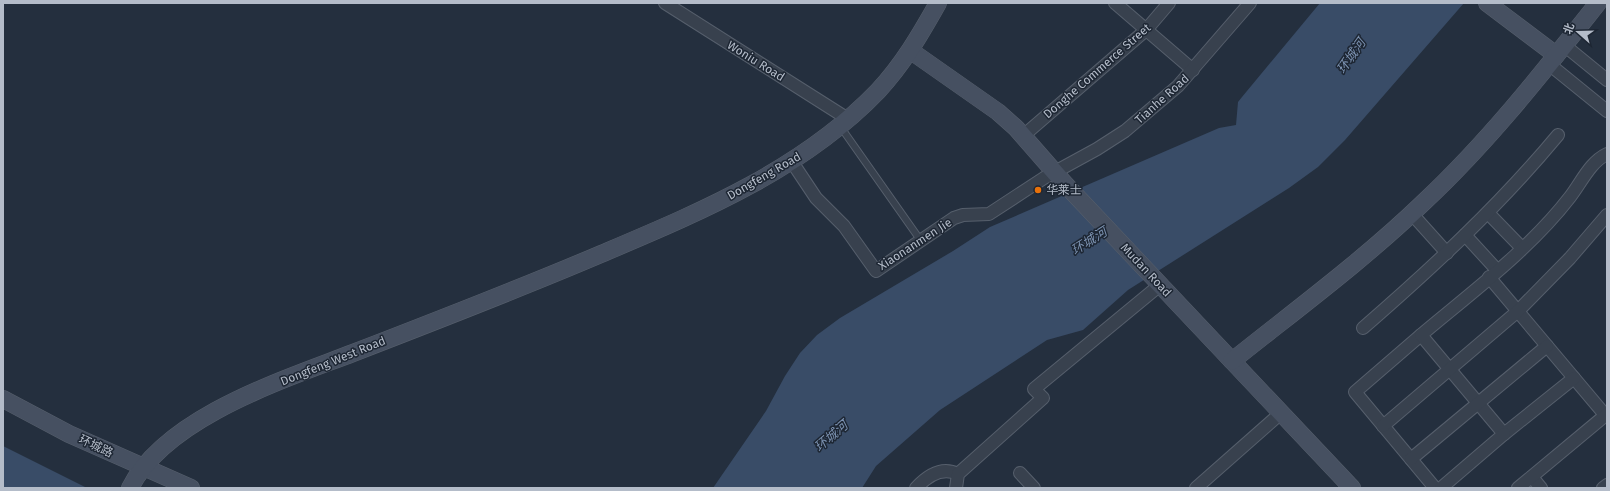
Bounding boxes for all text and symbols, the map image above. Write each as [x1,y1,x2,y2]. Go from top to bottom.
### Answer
north arrow [1558,12,1598,52]
street label: Donghe Commerce Street [1041,20,1154,121]
text: 北 [1561,21,1577,36]
water label: 环城河 [1334,33,1370,76]
street label: Woniu Road [725,38,787,84]
street label: Tianhe Road [1132,71,1192,127]
street label: Dongfeng Road [725,149,803,203]
place label: 华莱士 [1046,183,1082,197]
marker: 华莱士 [1033,185,1043,195]
street label: Xiaonanmen Jie [876,215,954,273]
water label: 环城河 [1068,223,1112,258]
street label: Mudan Road [1118,240,1174,300]
street label: Dongfeng West Road [278,334,388,388]
water label: 环城河 [811,416,853,454]
street label: 环城路 [77,432,115,460]

